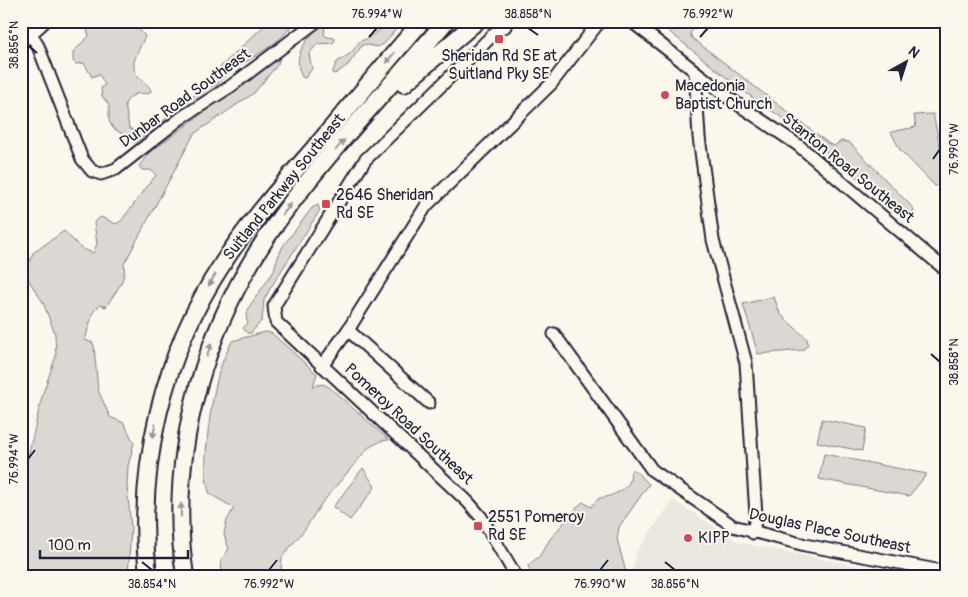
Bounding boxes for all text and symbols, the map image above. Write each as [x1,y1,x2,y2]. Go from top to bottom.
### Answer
text: 76.994°W [352,7,402,22]
text: 38.858°N [504,7,552,22]
text: 76.992°W [683,7,733,22]
text: 38.856°N [7,21,22,69]
marker: Sheridan Rd SE at Suitland Pky SE [493,33,505,45]
north arrow [880,38,930,88]
text: N [905,43,923,62]
street label: Dunbar Road Southeast [116,44,255,152]
place label: Sheridan Rd SE at Suitland Pky SE [441,46,557,84]
one-way arrow [384,52,396,64]
place label: Macedonia Baptist Church [675,76,772,114]
marker: Macedonia Baptist Church [659,89,671,101]
street label: Stanton Road Southeast [778,108,919,228]
street label: Suitland Parkway Southeast [219,109,350,264]
text: 76.990°W [947,123,962,175]
one-way arrow [335,139,346,152]
place label: 2646 Sheridan Rd SE [336,185,433,223]
marker: 2646 Sheridan Rd SE [320,198,332,210]
one-way arrow [282,203,293,216]
one-way arrow [208,273,216,288]
text: 38.858°N [947,338,962,386]
one-way arrow [206,343,213,358]
street label: Pomeroy Road Southeast [340,359,478,489]
one-way arrow [150,424,158,439]
text: 76.994°W [7,434,22,484]
one-way arrow [177,501,185,517]
street label: Douglas Place Southeast [747,504,913,558]
place label: 2551 Pomeroy Rd SE [488,507,584,545]
marker: 2551 Pomeroy Rd SE [472,520,484,532]
scale bar [40,527,188,559]
place label: KIPP [698,528,730,548]
marker: KIPP [682,532,694,544]
text: 100 m [48,536,91,555]
text: 38.854°N [128,577,176,592]
text: 76.992°W [244,577,294,592]
text: 76.990°W [574,577,626,592]
text: 38.856°N [651,577,699,592]

